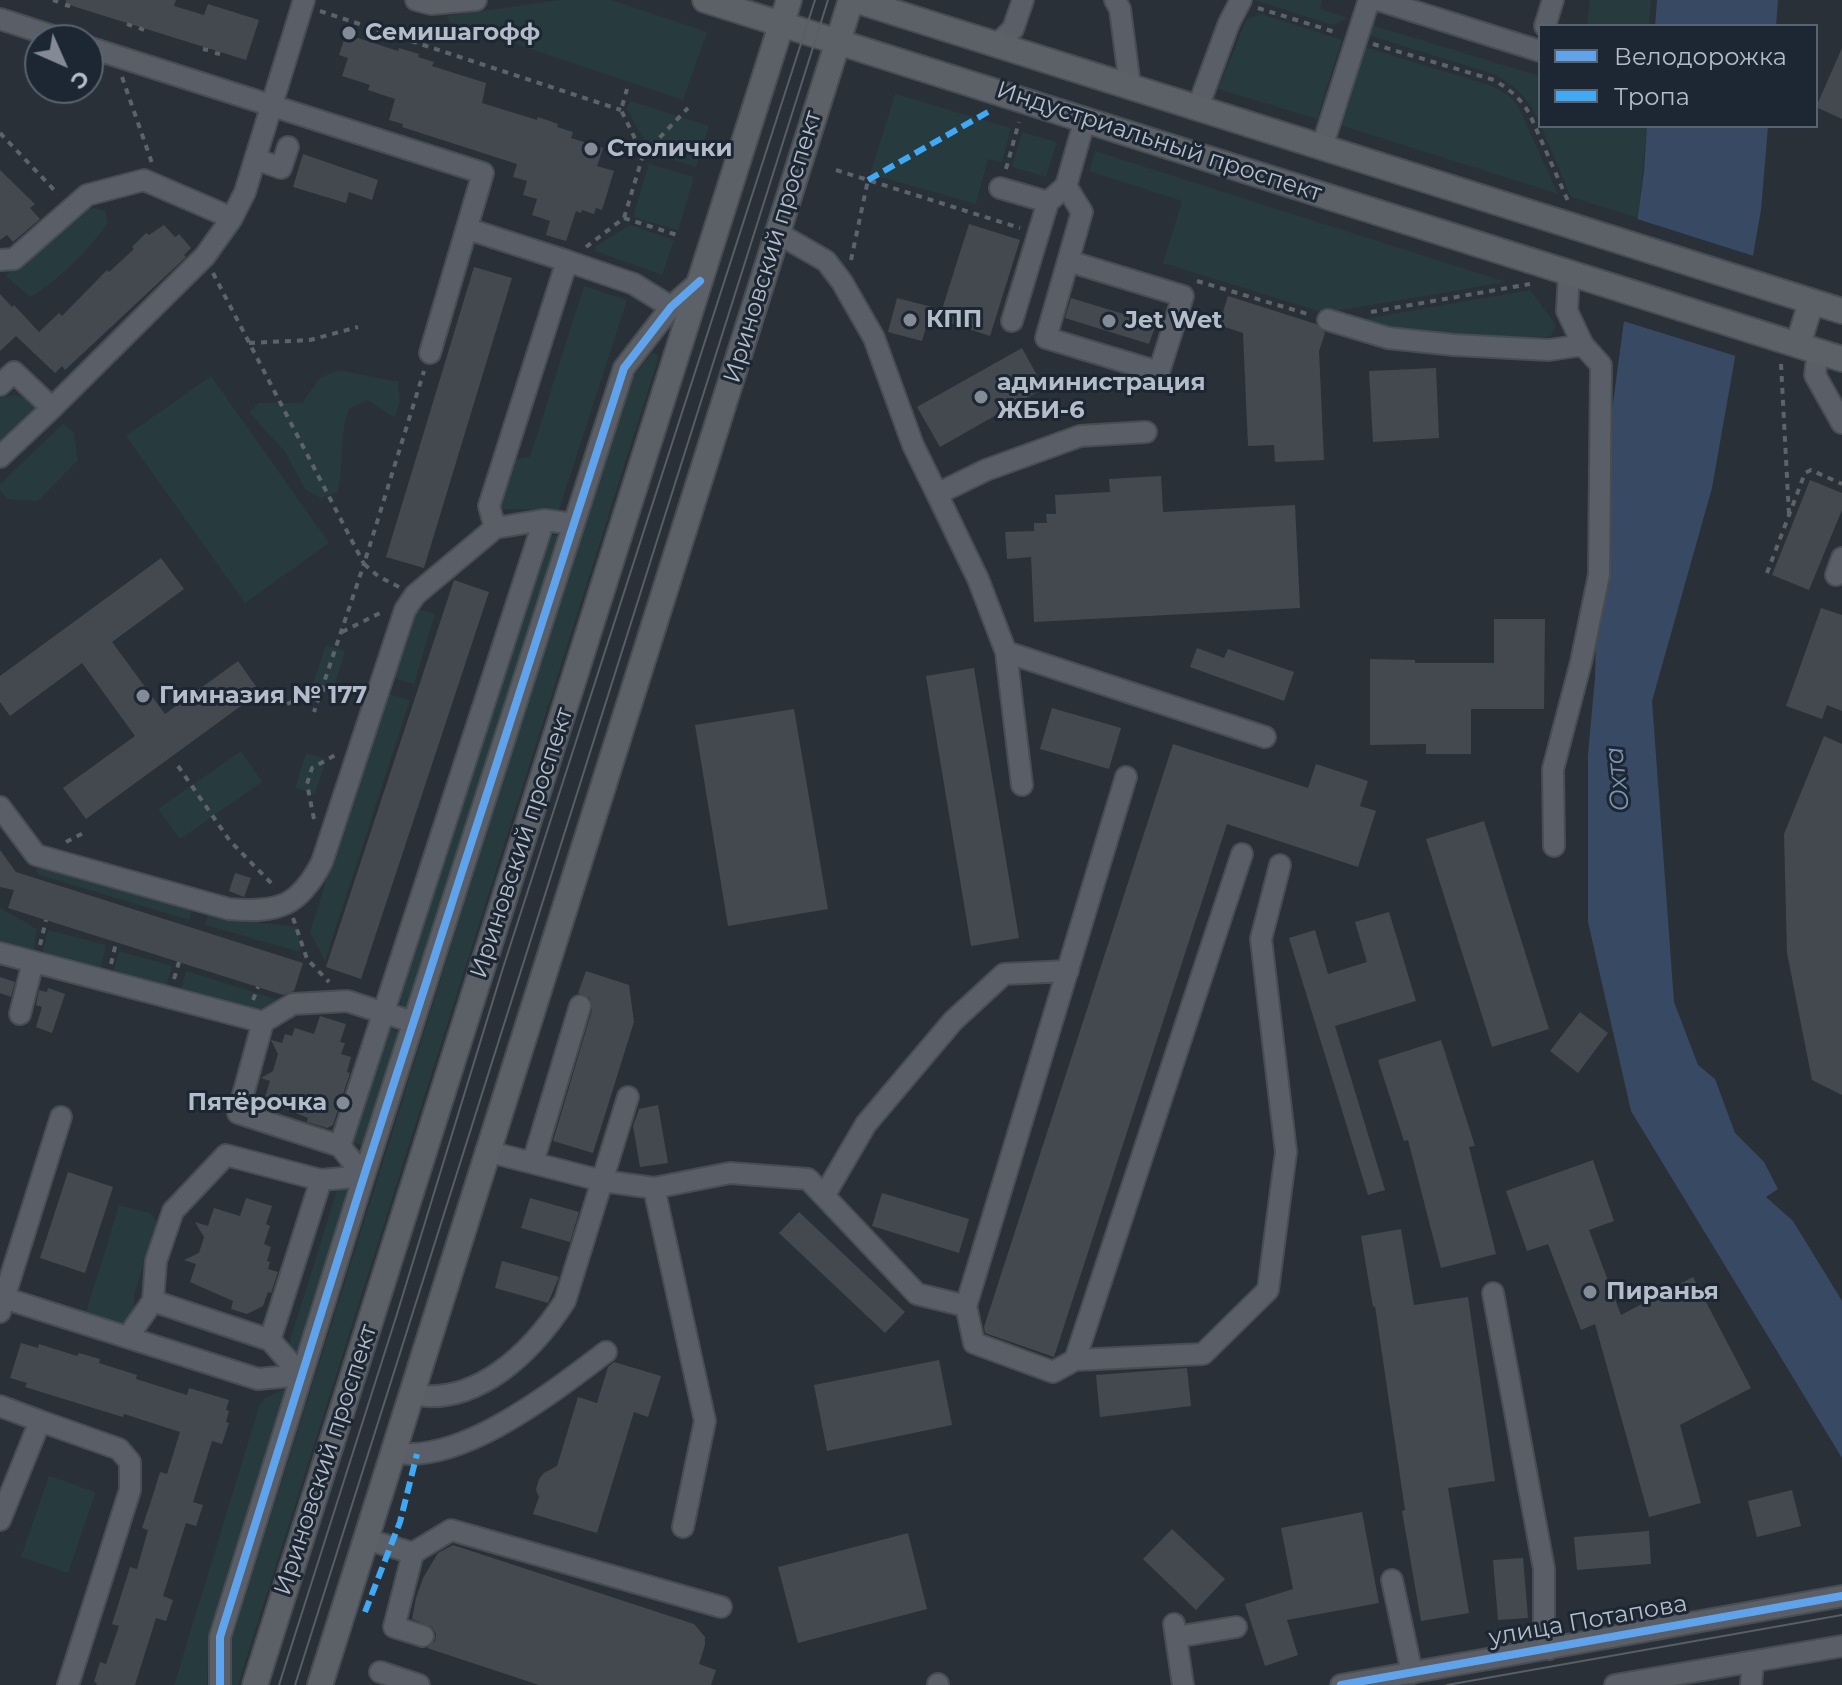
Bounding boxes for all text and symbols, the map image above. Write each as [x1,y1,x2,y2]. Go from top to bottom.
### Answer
place label: Семишагофф [365,19,540,47]
north arrow [24,24,104,104]
marker: Семишагофф [340,24,358,42]
legend [1538,24,1818,128]
text: Велодорожка [1614,42,1787,71]
text: С [65,65,95,95]
street label: Индустриальный проспект [993,76,1325,208]
text: Тропа [1614,82,1690,111]
street label: Ириновский проспект [718,107,828,387]
place label: Столички [607,135,733,163]
marker: Столички [582,140,600,158]
place label: КПП [926,306,982,334]
place label: Jet Wet [1125,307,1223,335]
marker: КПП [901,311,919,329]
marker: Jet Wet [1100,312,1118,330]
place label: администрация ЖБИ-6 [997,369,1206,425]
marker: администрация ЖБИ-6 [972,388,990,406]
place label: Гимназия № 177 [159,682,367,710]
marker: Гимназия № 177 [134,687,152,705]
street label: Ириновский проспект [465,704,579,982]
water label: Охта [1599,745,1637,813]
place label: Пятёрочка [187,1089,327,1117]
marker: Пятёрочка [334,1094,352,1112]
place label: Пиранья [1606,1278,1719,1306]
marker: Пиранья [1581,1283,1599,1301]
street label: Ириновский проспект [269,1321,383,1599]
street label: улица Потапова [1486,1589,1690,1653]

